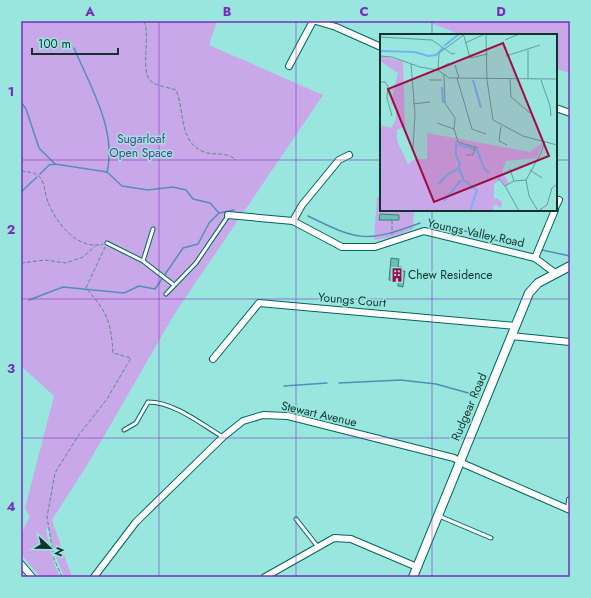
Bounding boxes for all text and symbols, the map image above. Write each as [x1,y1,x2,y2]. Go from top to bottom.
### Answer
text: A [84,2,95,21]
text: B [223,2,232,21]
text: C [359,2,369,21]
text: D [496,2,506,21]
scale bar [32,30,118,56]
inset map [380,34,557,211]
text: 100 m [38,35,71,53]
text: 1 [8,82,14,101]
park label: Sugarloaf Open Space [109,130,173,162]
street label: Youngs Valley Road [426,214,526,252]
text: 2 [7,220,15,239]
place label: Chew Residence [408,266,492,284]
building icon: Chew Residence [389,267,405,283]
street label: Youngs Court [317,288,387,312]
text: 3 [7,359,15,378]
street label: Rudgear Road [447,370,491,444]
street label: Stewart Avenue [279,397,359,431]
text: 4 [6,497,16,516]
north arrow [30,528,70,568]
text: N [50,545,68,559]

